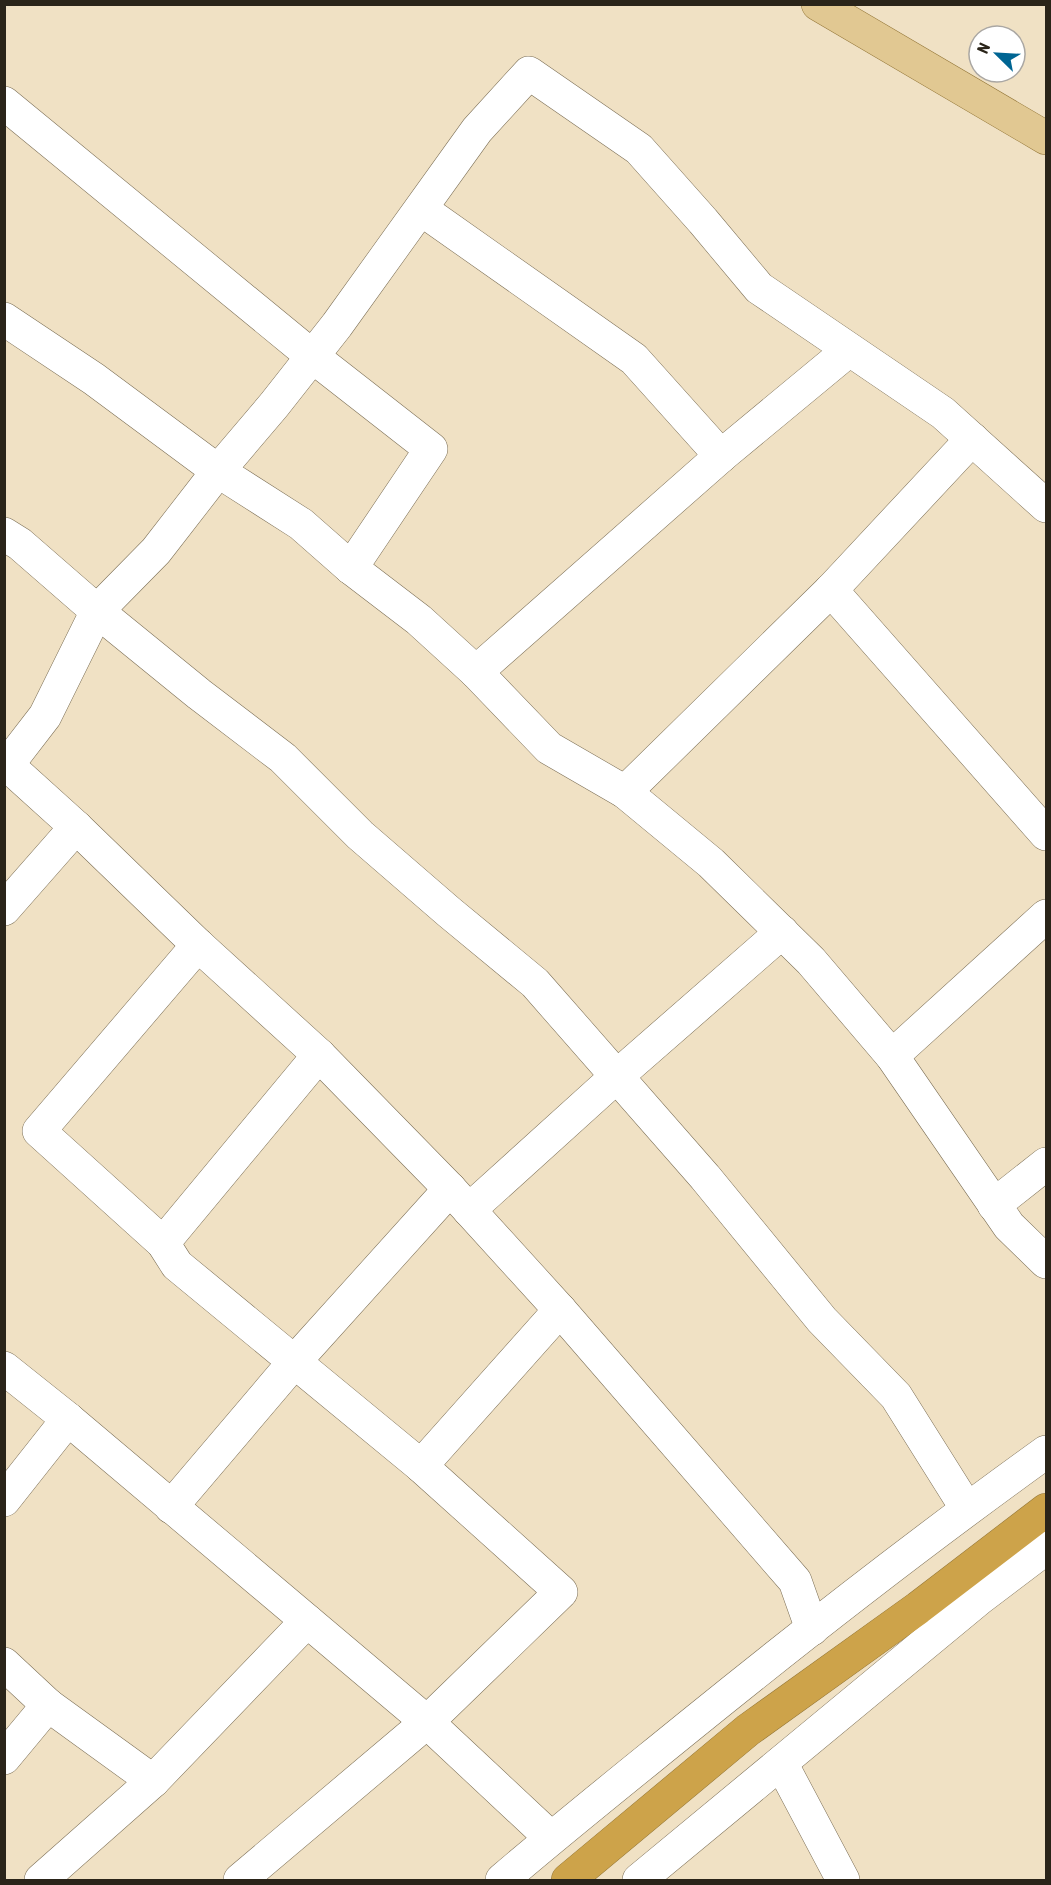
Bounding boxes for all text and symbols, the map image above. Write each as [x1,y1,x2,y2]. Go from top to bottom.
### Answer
north arrow [967,24,1027,84]
text: N [973,40,993,56]

